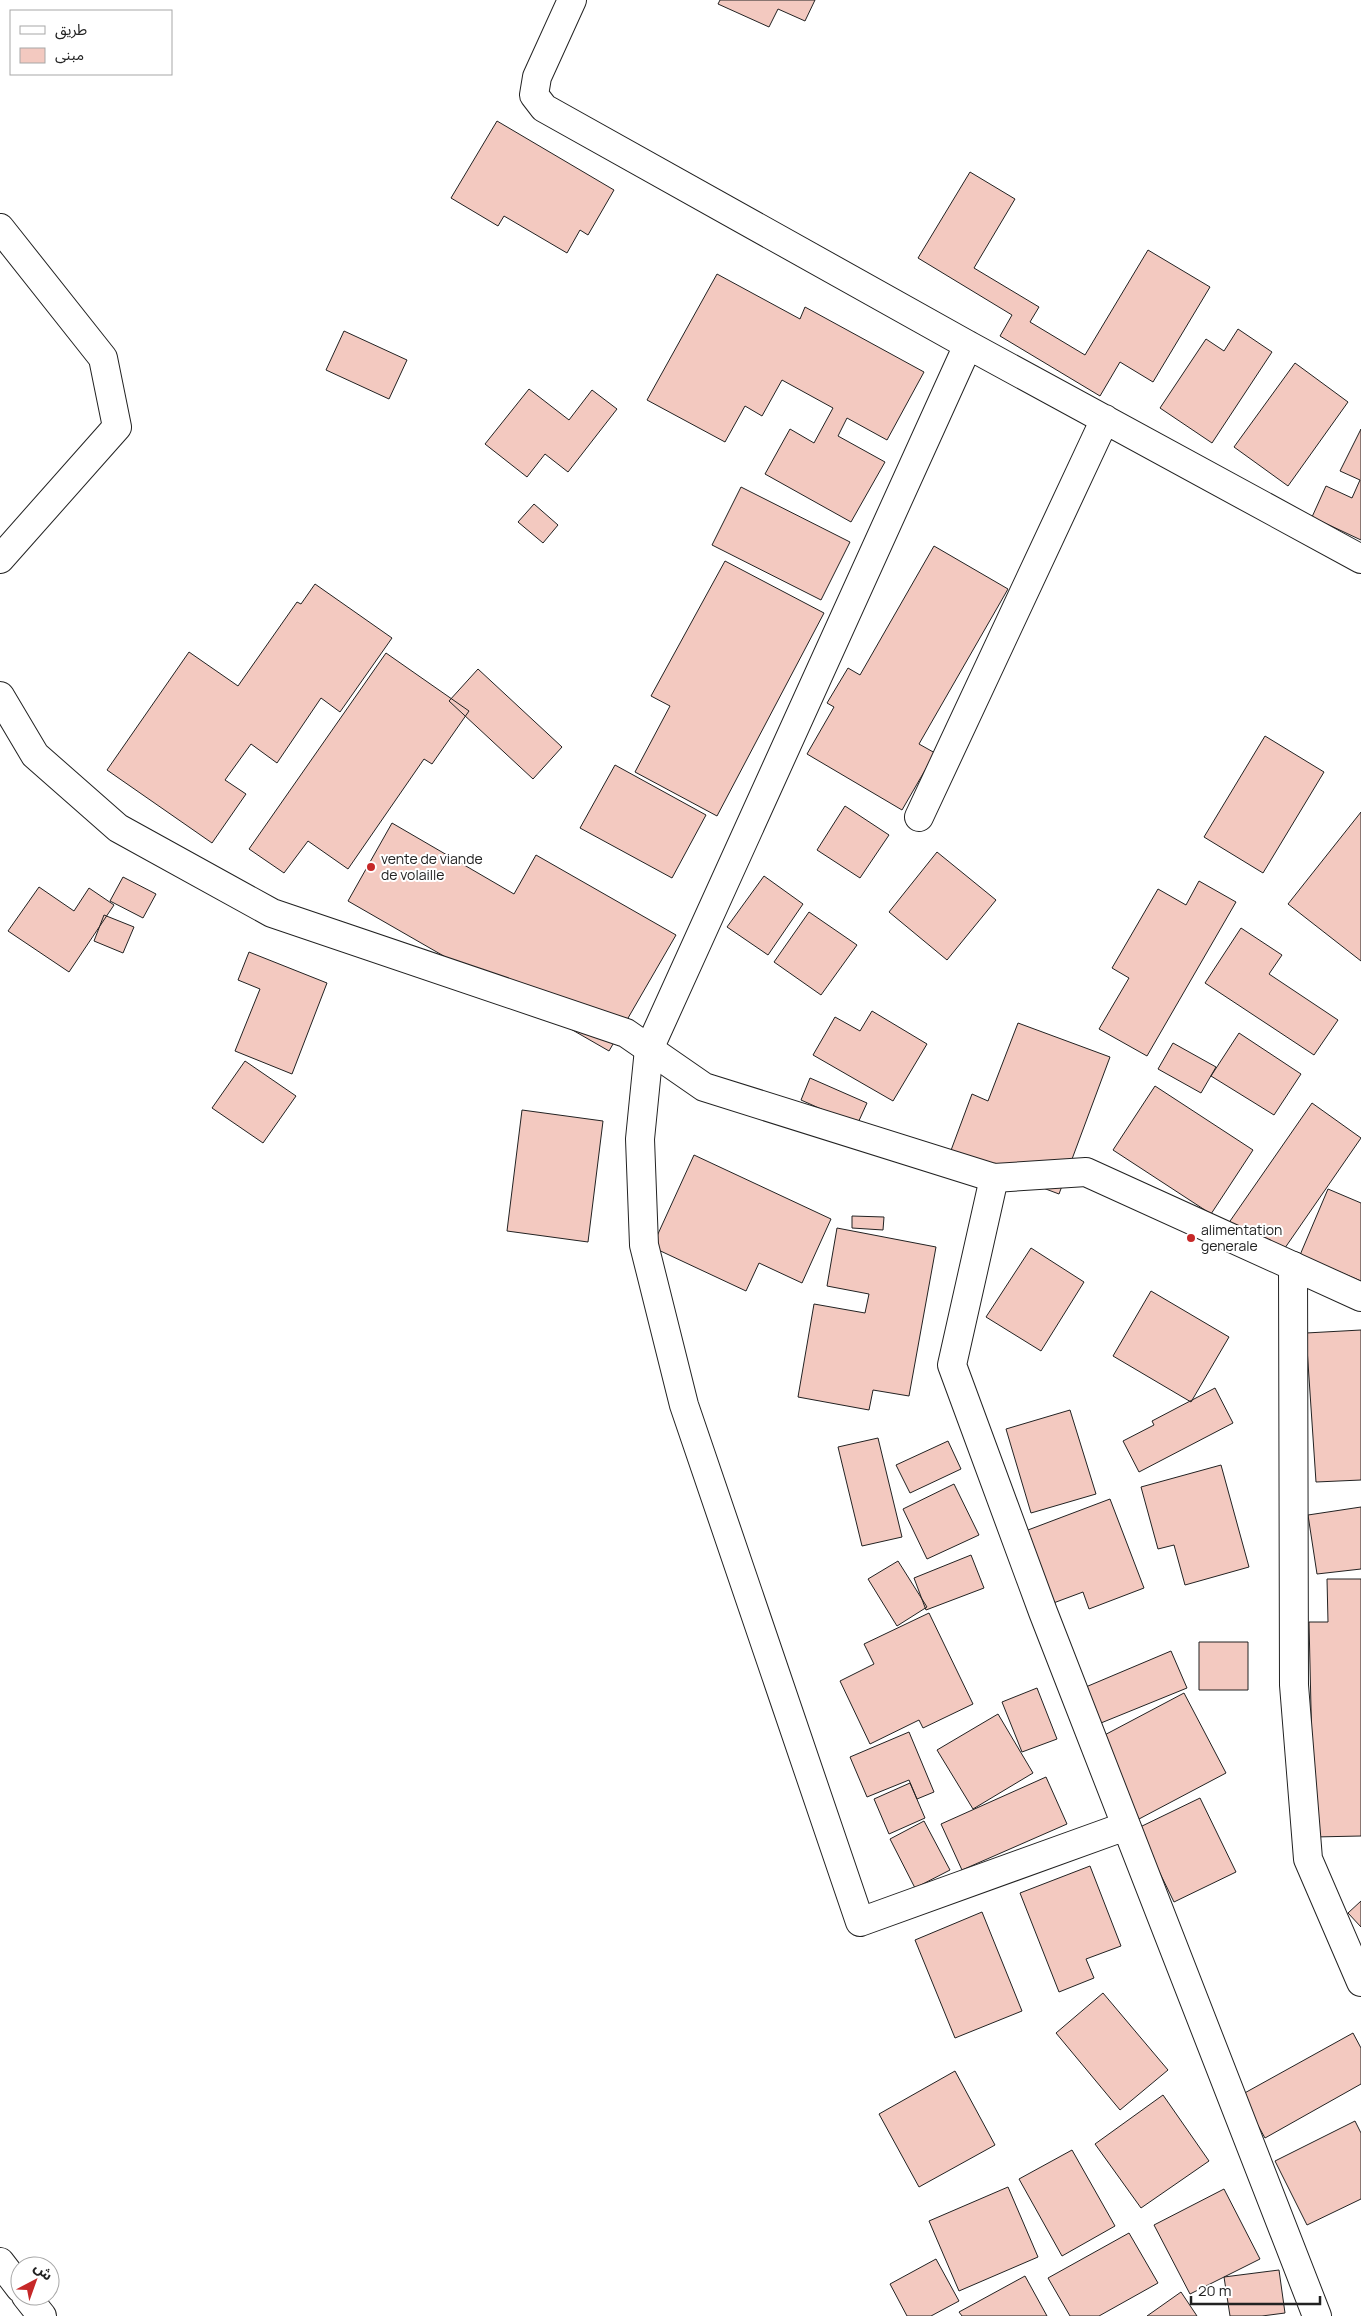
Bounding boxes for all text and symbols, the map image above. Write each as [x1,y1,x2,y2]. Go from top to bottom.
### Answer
legend [10,10,172,75]
text: طريق [55,19,87,40]
text: مبنى [55,44,84,65]
place label: vente de viande de volaille [381,849,483,884]
marker: vente de viande de volaille [365,861,377,873]
place label: alimentation generale [1201,1220,1282,1255]
marker: alimentation generale [1185,1232,1197,1244]
north arrow [10,2256,60,2306]
text: ش [30,2257,57,2284]
scale bar [1191,2274,1320,2306]
text: 20 m [1198,2280,1231,2301]

